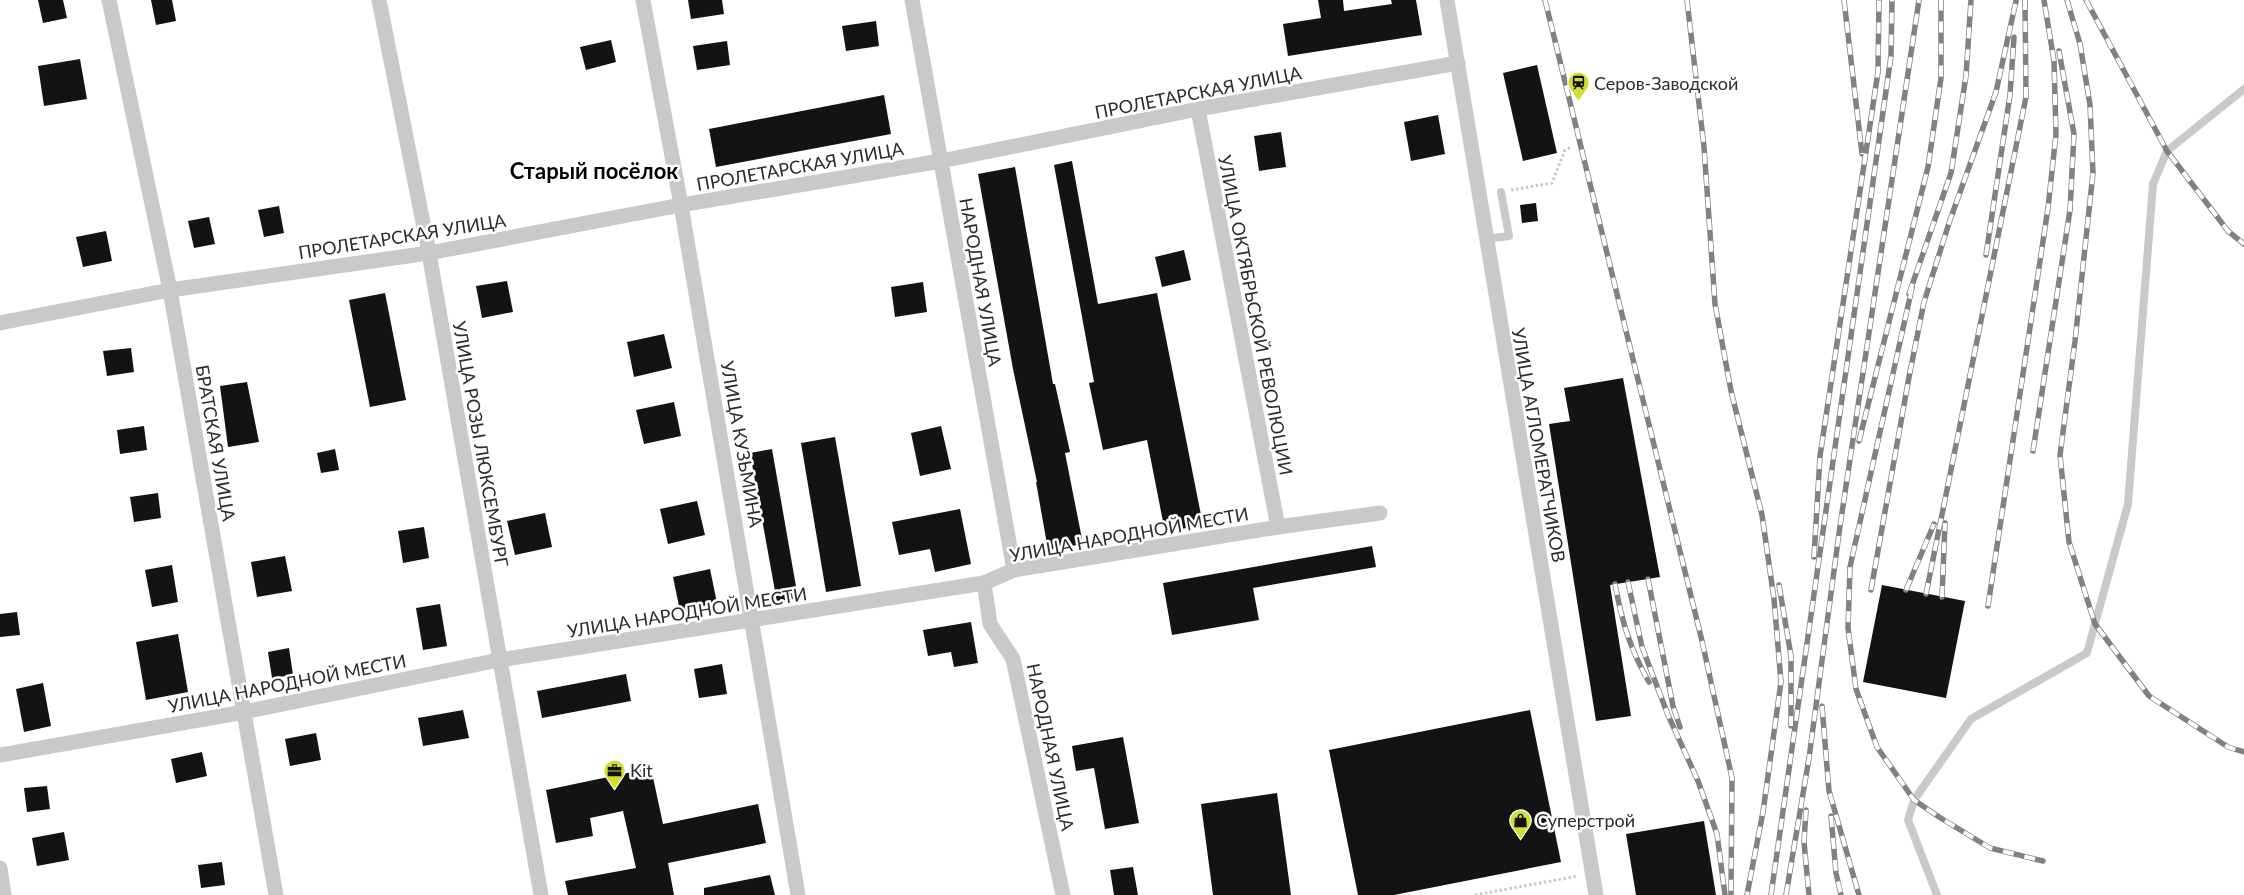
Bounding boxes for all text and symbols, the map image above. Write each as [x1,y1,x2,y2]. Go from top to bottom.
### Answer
street label: ПРОЛЕТАРСКАЯ УЛИЦА [1093,61,1304,123]
station icon: Серов-Заводской [1566,71,1590,102]
place label: Серов-Заводской [1594,72,1738,94]
street label: ПРОЛЕТАРСКАЯ УЛИЦА [695,137,906,195]
street label: УЛИЦА ОКТЯБРЬСКОЙ РЕВОЛЮЦИИ [1214,153,1298,477]
district label: Старый посёлок [510,157,678,184]
street label: НАРОДНАЯ УЛИЦА [955,196,1007,369]
street label: ПРОЛЕТАРСКАЯ УЛИЦА [297,209,508,263]
street label: УЛИЦА РОЗЫ ЛЮКСЕМБУРГ [449,319,514,569]
street label: УЛИЦА АГЛОМЕРАТЧИКОВ [1508,326,1570,564]
street label: УЛИЦА КУЗЬМИНА [717,359,768,530]
street label: БРАТСКАЯ УЛИЦА [191,363,241,524]
street label: УЛИЦА НАРОДНОЙ МЕСТИ [1008,502,1250,566]
street label: УЛИЦА НАРОДНОЙ МЕСТИ [566,582,808,642]
street label: УЛИЦА НАРОДНОЙ МЕСТИ [166,649,408,717]
street label: НАРОДНАЯ УЛИЦА [1023,661,1080,833]
office icon: Kit [602,758,626,789]
place label: Kit [630,759,653,781]
shop icon: Суперстрой [1508,808,1532,839]
place label: Суперстрой [1536,809,1635,831]

